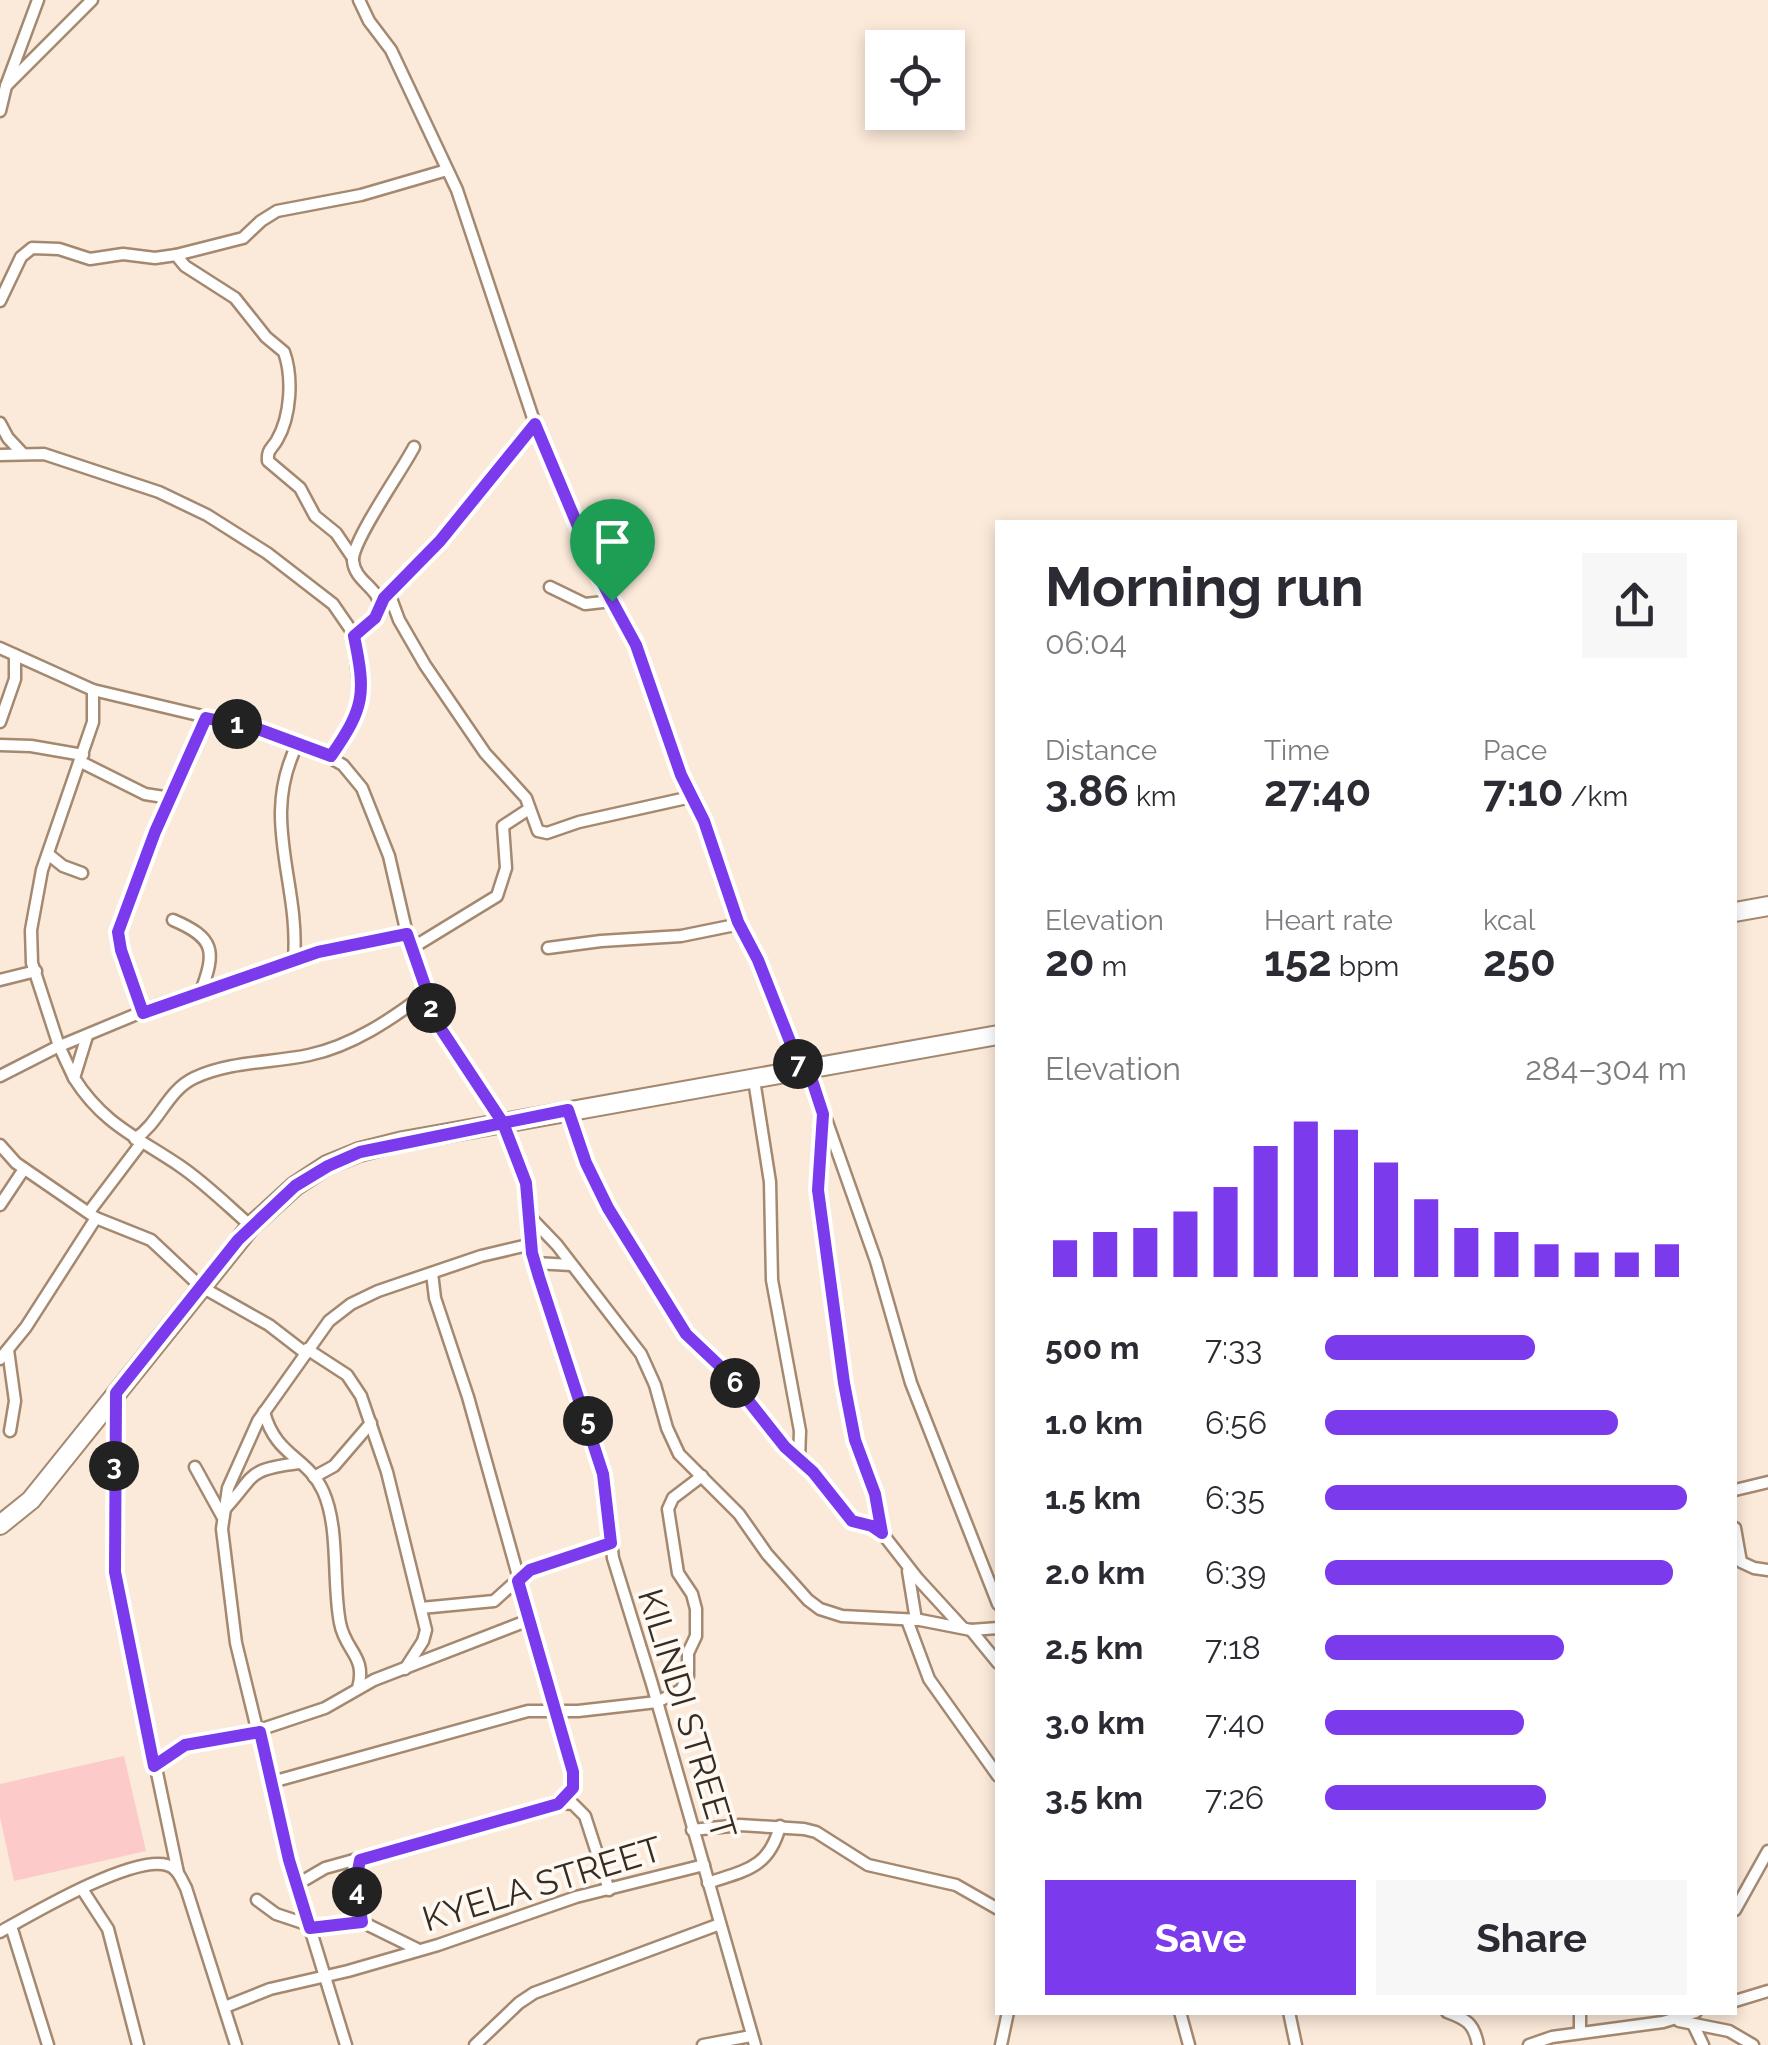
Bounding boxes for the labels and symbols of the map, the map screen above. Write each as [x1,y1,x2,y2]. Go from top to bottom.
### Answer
pin [570,499,655,602]
pin: 1 [212,699,262,749]
pin: 2 [406,983,456,1033]
pin: 7 [773,1039,823,1089]
pin: 6 [710,1358,760,1408]
pin: 5 [563,1396,613,1446]
pin: 3 [89,1441,139,1491]
street label: KILINDI STREET [630,1584,745,1844]
street label: KYELA STREET [417,1828,666,1939]
pin: 4 [332,1867,382,1917]

